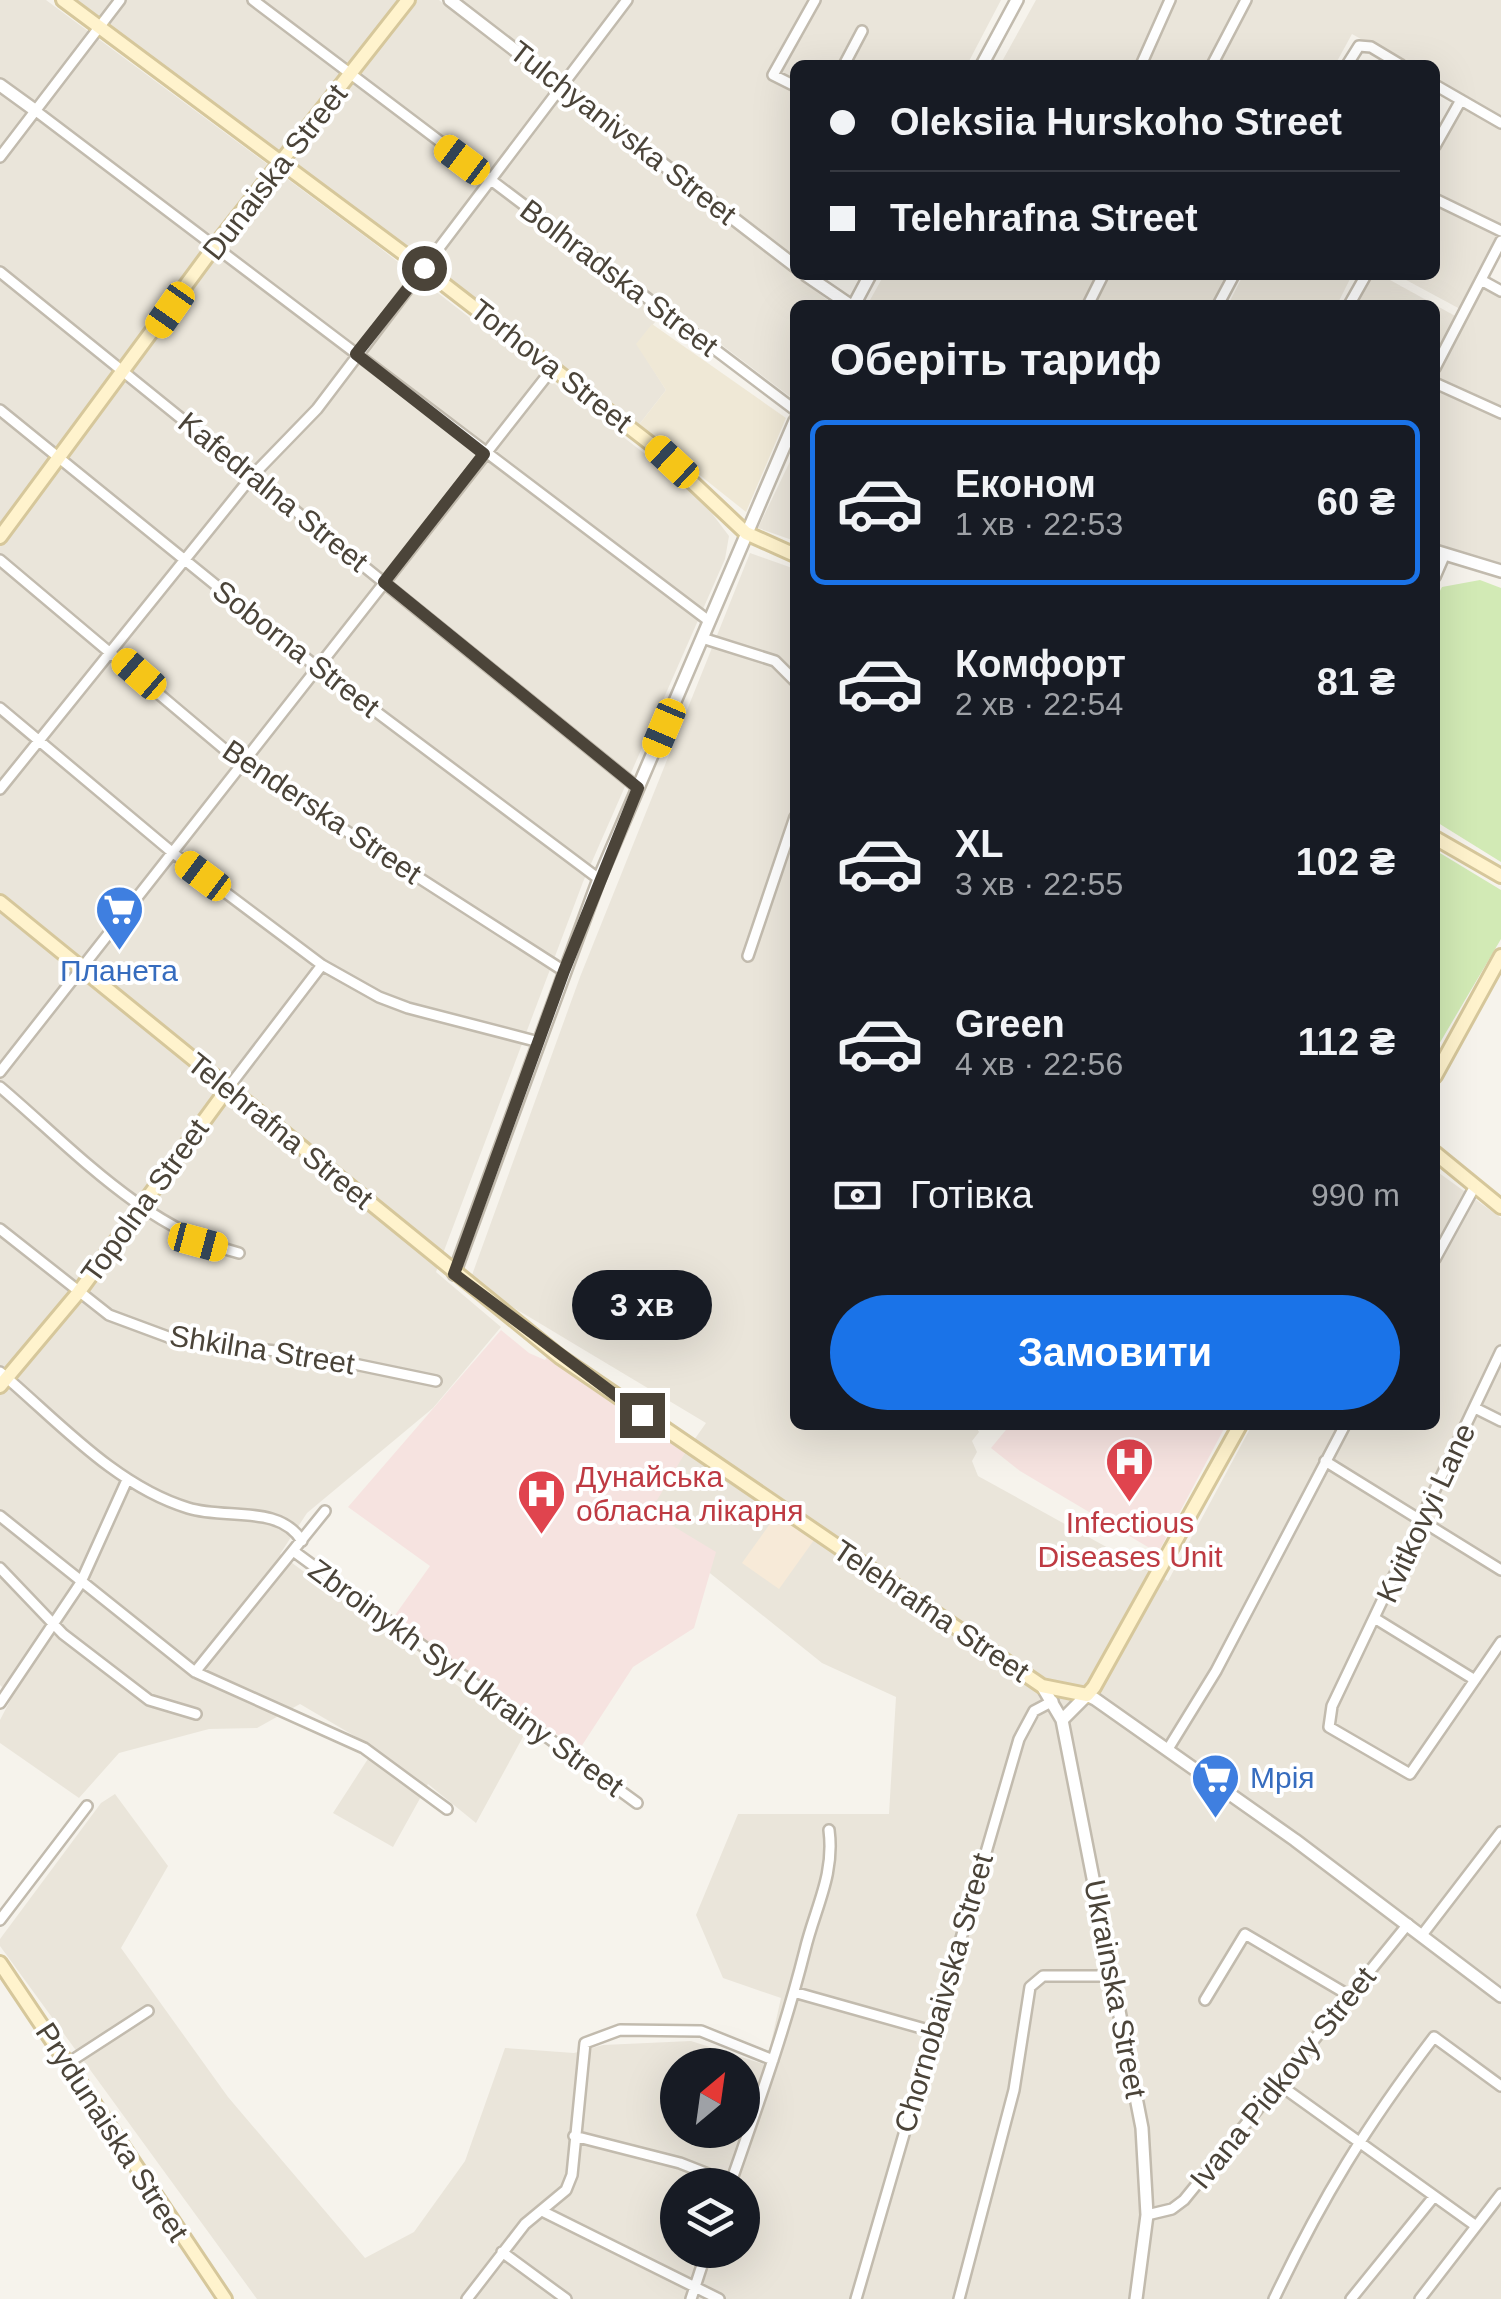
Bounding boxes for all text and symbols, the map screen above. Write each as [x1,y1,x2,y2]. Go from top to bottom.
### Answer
street label: Tulchyanivska Street [504,34,743,231]
street label: Dunaiska Street [196,77,354,266]
text: Oleksiia Hurskoho Street [890,101,1342,143]
car [429,130,495,190]
street label: Bolhradska Street [514,193,725,363]
text: Telehrafna Street [890,197,1198,239]
route start [402,246,447,291]
car [141,277,199,343]
street label: Torhova Street [464,293,639,439]
text: Оберіть тариф [830,334,1162,385]
street label: Kafedralna Street [172,405,375,578]
car [640,431,704,493]
icon: car [835,458,925,548]
text: Економ [955,463,1096,505]
text: 60 ₴ [1317,481,1395,523]
text: 1 хв · 22:53 [955,506,1123,542]
street label: Soborna Street [207,573,386,724]
icon: car [835,638,925,728]
car [107,643,171,705]
text: Комфорт [955,643,1126,685]
text: 81 ₴ [1317,661,1395,703]
text: 2 хв · 22:54 [955,686,1123,722]
car [638,695,690,761]
street label: Benderska Street [217,733,428,890]
icon: car [835,818,925,908]
text: XL [955,823,1004,865]
text: 102 ₴ [1296,841,1395,883]
car [170,846,236,906]
text: 3 хв · 22:55 [955,866,1123,902]
supermarket icon: Планета [93,884,145,952]
place label: Планета [60,954,178,987]
icon: car [835,998,925,1088]
text: Green [955,1003,1065,1045]
text: 112 ₴ [1298,1021,1395,1063]
street label: Telehrafna Street [181,1046,380,1216]
text: 4 хв · 22:56 [955,1046,1123,1082]
street label: Topolna Street [74,1112,215,1289]
icon: cash [830,1168,885,1223]
text: Готівка [910,1174,1033,1216]
text: 990 m [1311,1177,1400,1213]
car [165,1220,231,1264]
callout: 3 хв [572,1270,712,1340]
text: 3 хв [610,1287,674,1323]
button: Замовити [830,1295,1400,1410]
street label: Shkilna Street [167,1319,358,1381]
route end [620,1393,665,1438]
street label: Kvitkovyi Lane [1370,1418,1481,1607]
hospital icon: Infectious Diseases Unit [1104,1436,1156,1504]
place label: Дунайська обласна лікарня [576,1460,803,1527]
hospital icon: Дунайська обласна лікарня [515,1468,567,1536]
place label: Infectious Diseases Unit [1037,1506,1223,1573]
street label: Telehrafna Street [827,1533,1036,1689]
street label: Zbroinykh Syl Ukrainy Street [303,1553,630,1803]
supermarket icon: Мрія [1189,1752,1241,1820]
place label: Мрія [1250,1761,1315,1794]
street label: Chornobaivska Street [888,1849,999,2136]
street label: Ukrainska Street [1078,1877,1153,2102]
street label: Ivana Pidkovy Street [1183,1960,1382,2195]
street label: Prydunaiska Street [30,2016,196,2248]
north arrow [660,2048,760,2148]
map controls [660,2048,760,2268]
button: layers [660,2168,760,2268]

